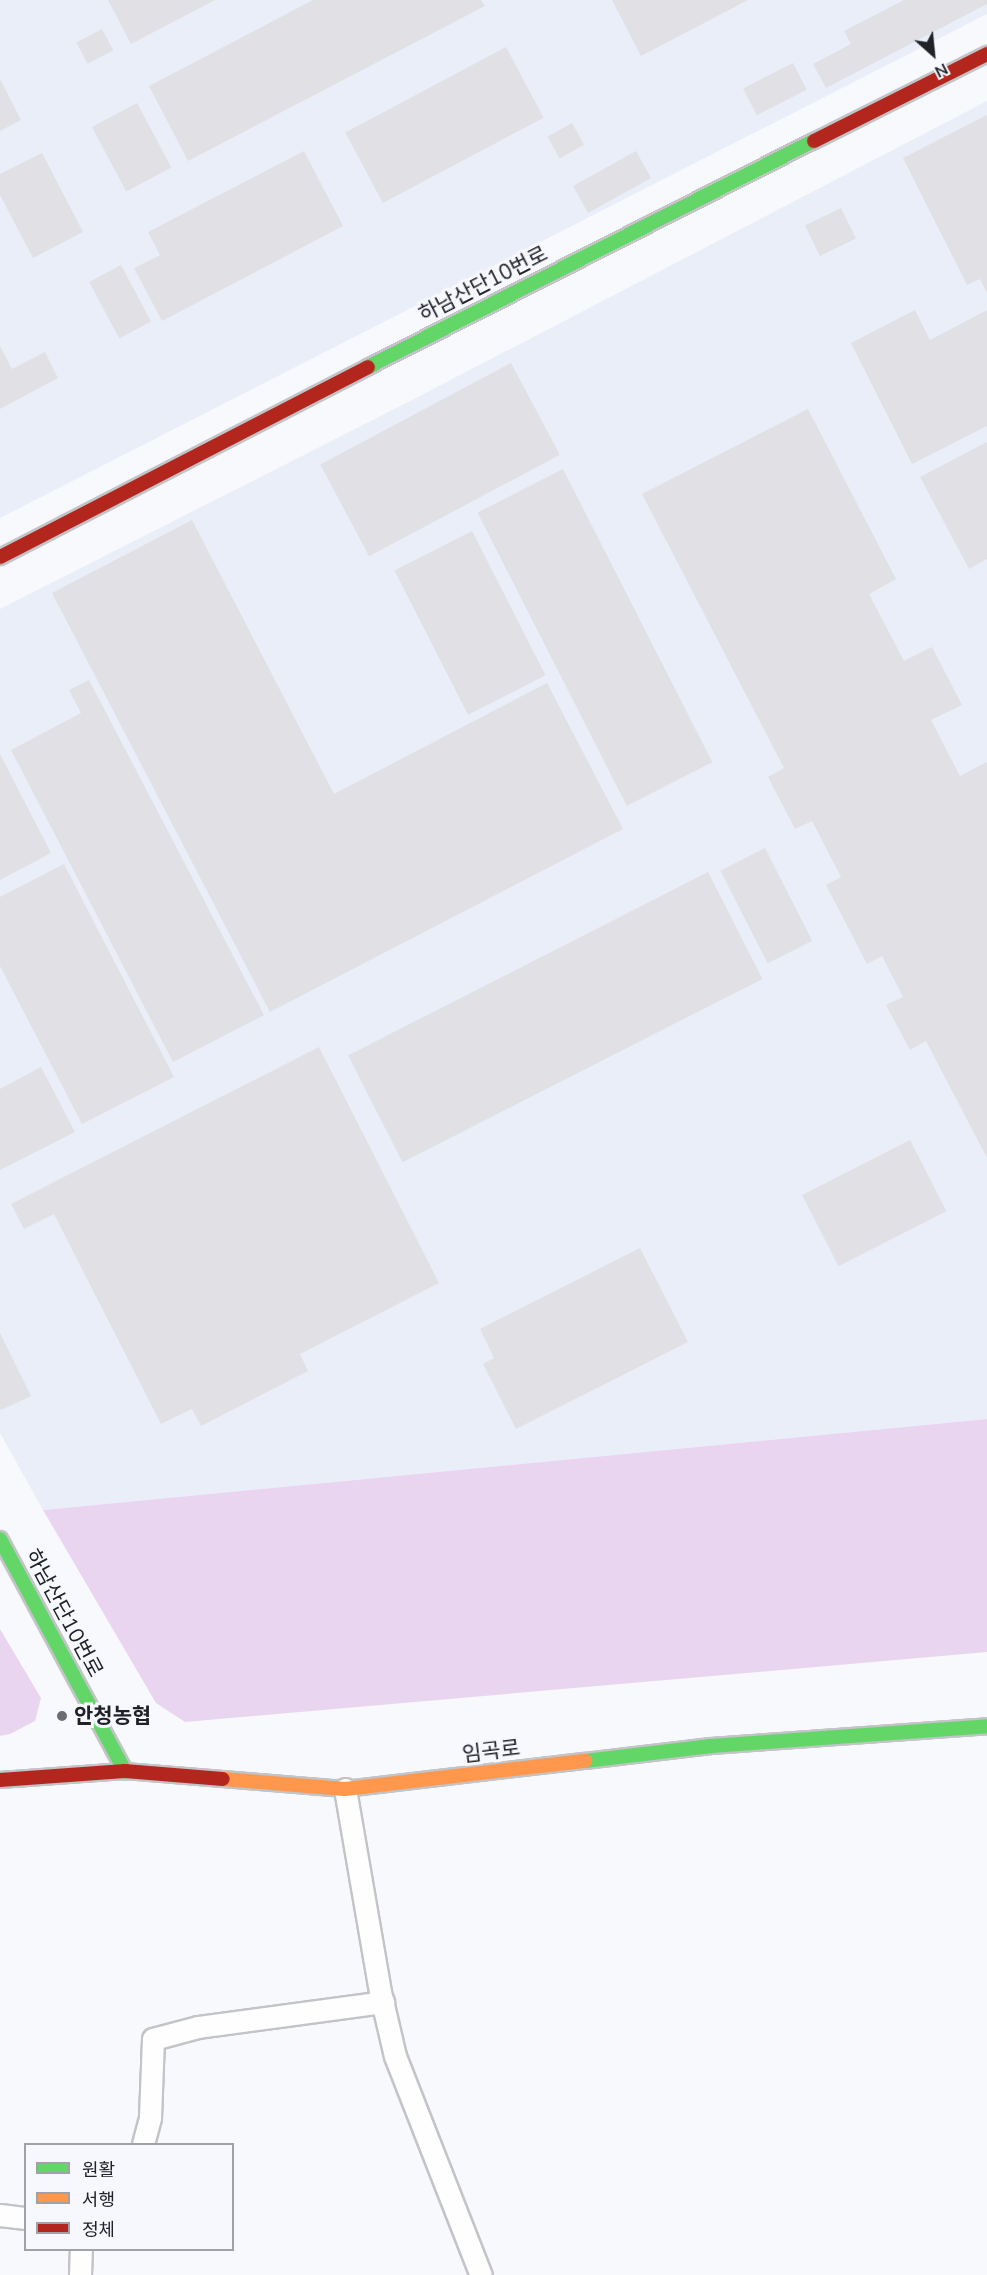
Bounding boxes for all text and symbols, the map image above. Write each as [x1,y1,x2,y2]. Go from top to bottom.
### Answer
north arrow [903,24,963,84]
text: N [931,58,951,83]
street label: 하남산단10번로 [414,241,552,327]
street label: 하남산단10번로 [20,1545,108,1681]
place label: 안청농협 [74,1703,151,1729]
marker: 안청농협 [55,1709,69,1723]
street label: 임곡로 [461,1735,521,1767]
legend [24,2143,234,2251]
text: 원활 [82,2158,115,2182]
text: 서행 [82,2188,115,2212]
text: 정체 [82,2218,115,2242]

